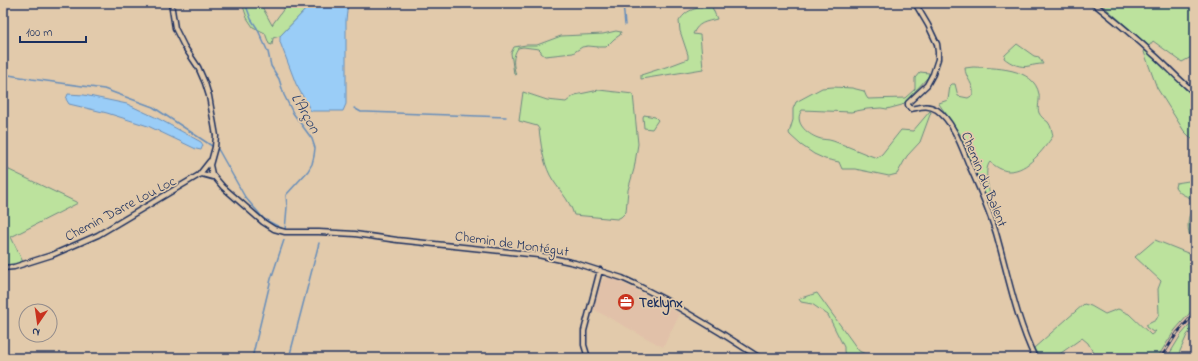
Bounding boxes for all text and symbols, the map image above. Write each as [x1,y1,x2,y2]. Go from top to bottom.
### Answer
scale bar [20,18,86,44]
text: 100 m [26,24,53,42]
water label: L'Arçon [285,89,326,138]
street label: Chemin du Balent [955,129,1012,231]
street label: Chemin Darre Lou Loc [61,171,181,248]
street label: Chemin de Montégut [453,226,570,264]
office icon: Teklynx [616,292,636,312]
place label: Teklynx [639,293,683,316]
north arrow [18,303,58,343]
text: N [31,323,41,340]

